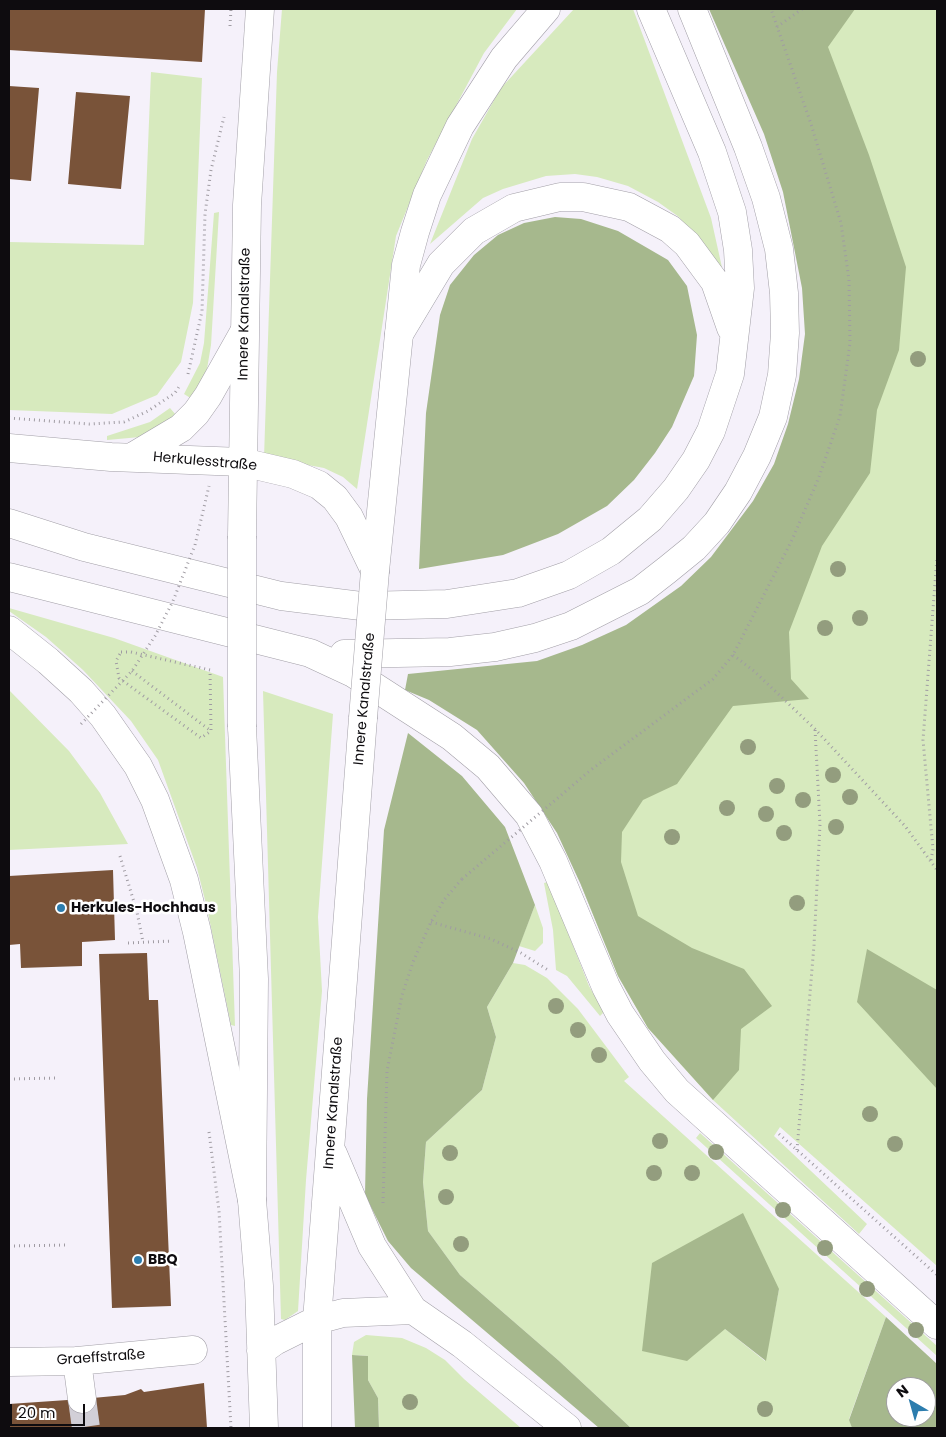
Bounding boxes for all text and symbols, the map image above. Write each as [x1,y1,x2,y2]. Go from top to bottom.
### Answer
street label: Innere Kanalstraße [235,248,255,380]
street label: Herkulesstraße [152,449,258,475]
street label: Innere Kanalstraße [351,632,379,766]
place label: Herkules-Hochhaus [71,900,216,916]
marker: Herkules-Hochhaus [55,902,67,914]
street label: Innere Kanalstraße [321,1036,347,1170]
place label: BBQ [148,1252,177,1268]
marker: BBQ [132,1254,144,1266]
street label: Graeffstraße [56,1347,146,1369]
north arrow [886,1377,936,1427]
text: N [892,1380,913,1402]
scale bar [12,1394,88,1426]
text: 20 m [18,1402,56,1423]

